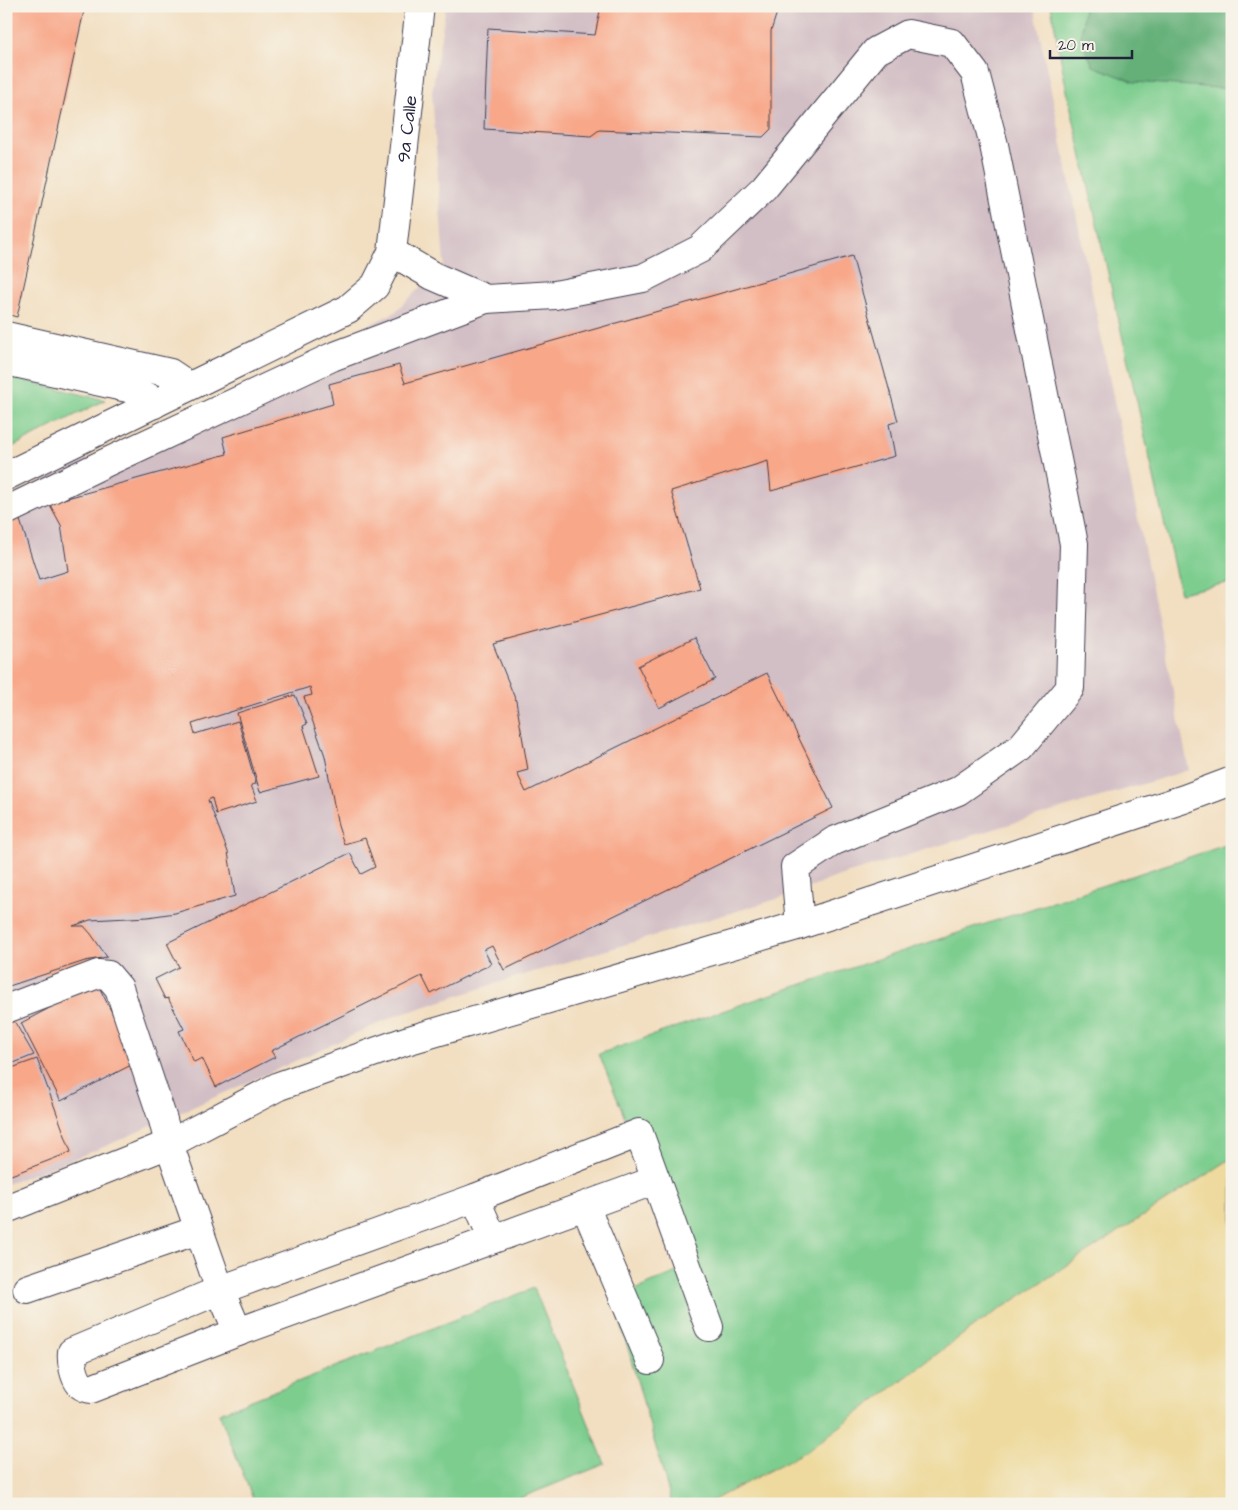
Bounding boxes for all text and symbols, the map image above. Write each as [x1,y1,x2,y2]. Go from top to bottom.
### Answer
scale bar [1050,28,1133,60]
text: 20 m [1058,35,1094,56]
street label: 9a Calle [390,94,425,164]

